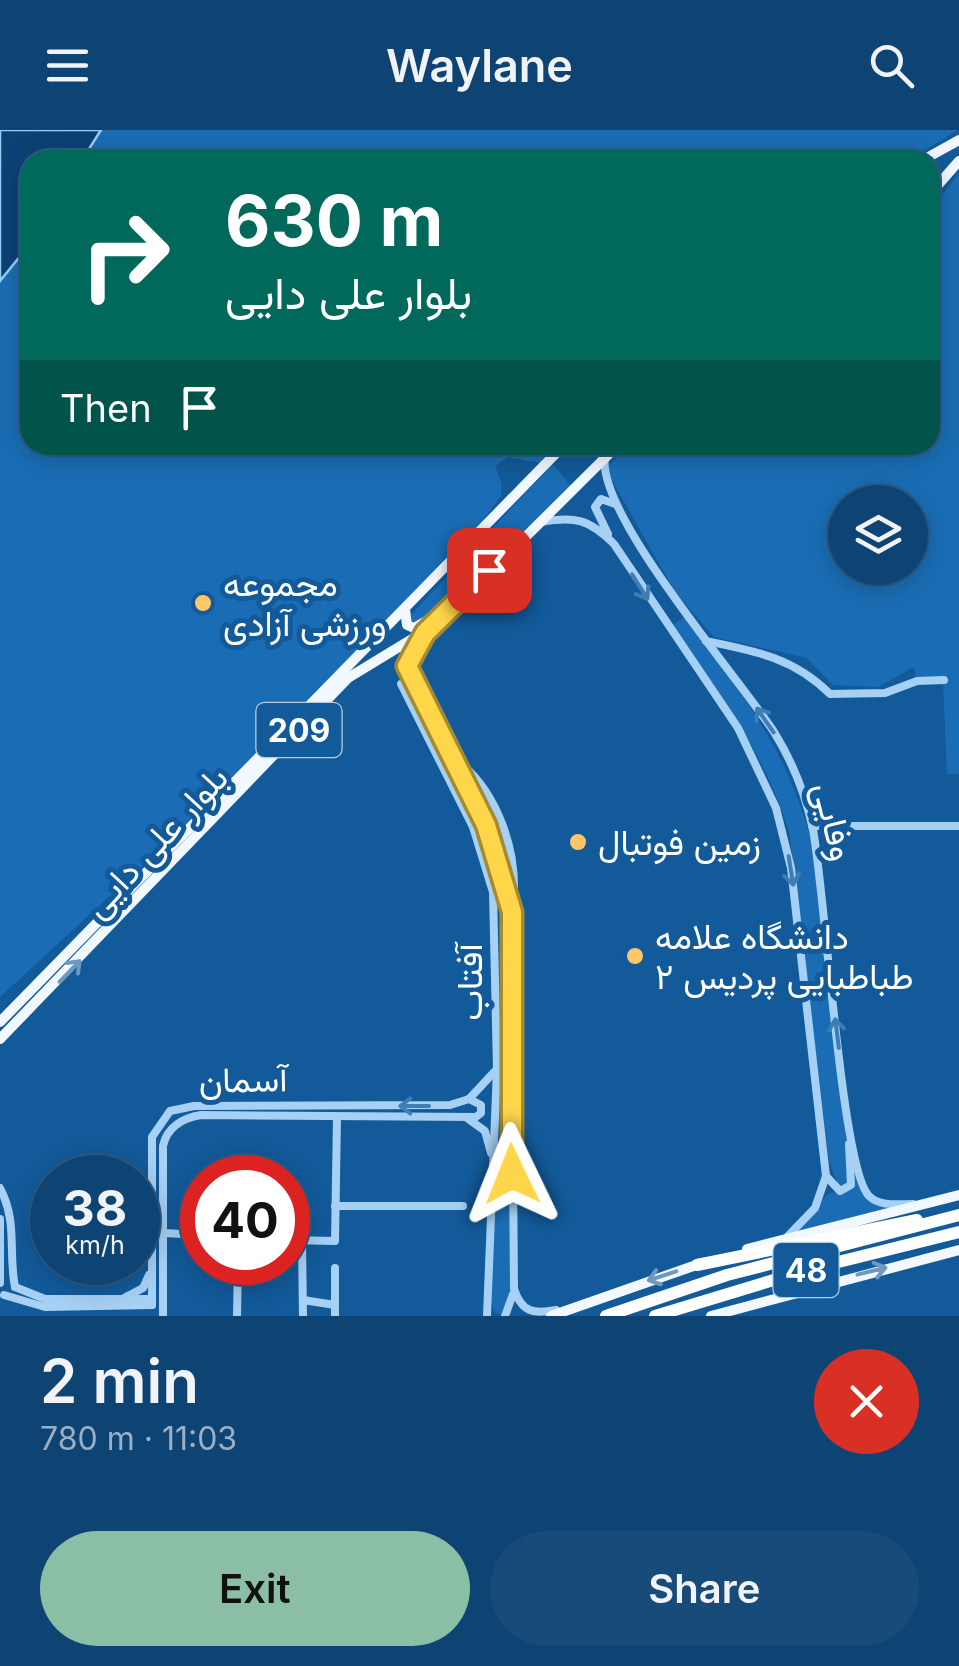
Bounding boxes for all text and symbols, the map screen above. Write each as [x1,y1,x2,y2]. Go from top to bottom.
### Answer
icon: menu [40,38,95,93]
text: Waylane [386,38,573,93]
icon: search [864,38,919,93]
text: 630 m [225,178,443,263]
icon: right [60,190,190,320]
text: بلوار علی دایی [225,265,472,320]
icon: arrive [172,380,227,435]
text: Then [60,385,152,431]
map controls [828,485,928,585]
button: layers [828,485,928,585]
pin [447,528,532,613]
icon: arrive [462,543,517,598]
place label: مجموعه ورزشی آزادی [223,562,387,646]
one-way arrow [630,572,651,601]
marker: مجموعه ورزشی آزادی [192,592,214,614]
road number: 209 [256,703,342,757]
one-way arrow [755,707,776,734]
street label: بلوار علی دایی [74,756,237,927]
street label: وفایی [803,778,865,865]
place label: زمین فوتبال [598,821,761,865]
marker: زمین فوتبال [567,831,589,853]
one-way arrow [782,854,801,886]
place label: دانشگاه علامه طباطبایی پردیس ۲ [655,915,913,1001]
street label: آفتاب [448,940,490,1021]
marker: دانشگاه علامه طباطبایی پردیس ۲ [624,945,646,967]
one-way arrow [58,960,82,984]
one-way arrow [827,1017,846,1049]
street label: آسمان [198,1057,291,1101]
one-way arrow [398,1096,430,1116]
position arrow [460,1122,564,1226]
speed limit sign: 40 [180,1155,310,1285]
text: 38 [63,1178,127,1238]
text: km/h [65,1230,125,1260]
road number: 48 [774,1243,838,1297]
one-way arrow [856,1261,887,1280]
one-way arrow [647,1268,679,1286]
text: 2 min [40,1345,199,1417]
button: close [814,1349,919,1454]
text: 780 m · 11:03 [40,1419,237,1458]
button: Exit [40,1531,470,1646]
button: Share [490,1531,919,1646]

